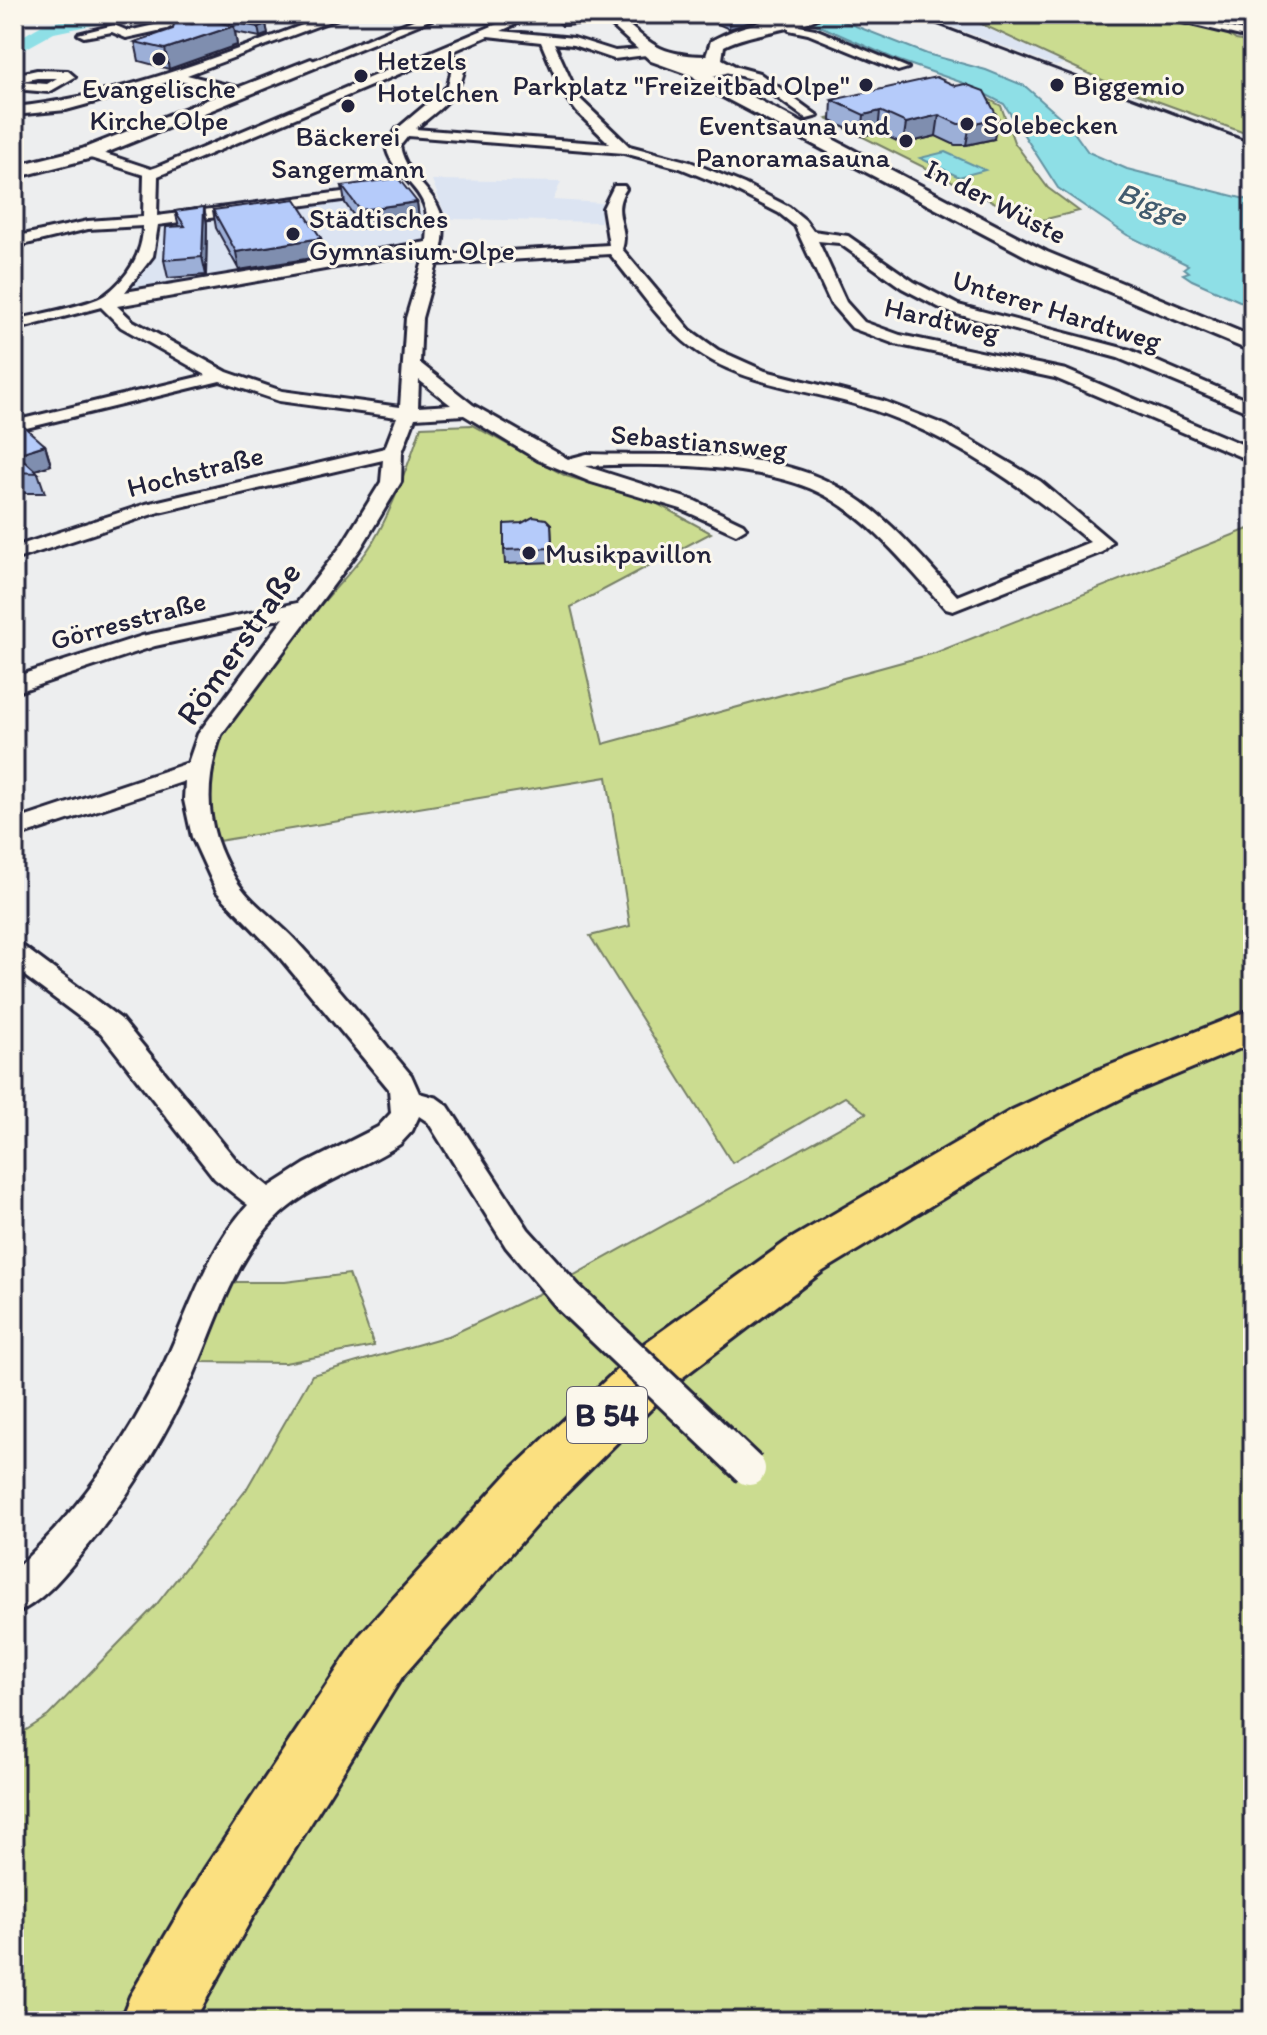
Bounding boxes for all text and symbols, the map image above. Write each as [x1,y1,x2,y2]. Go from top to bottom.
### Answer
place label: Hetzels Hotelchen [377,43,499,109]
marker: Evangelische Kirche Olpe [150,50,168,68]
marker: Hetzels Hotelchen [352,67,370,85]
place label: Parkplatz "Freizeitbad Olpe" [512,68,850,102]
place label: Biggemio [1073,68,1185,102]
place label: Evangelische Kirche Olpe [82,71,236,137]
marker: Parkplatz "Freizeitbad Olpe" [857,76,875,94]
marker: Biggemio [1048,76,1066,94]
marker: Bäckerei Sangermann [339,97,357,115]
place label: Solebecken [983,107,1118,141]
place label: Eventsauna und Panoramasauna [696,108,891,174]
marker: Solebecken [958,115,976,133]
place label: Bäckerei Sangermann [271,119,425,185]
marker: Eventsauna und Panoramasauna [897,132,915,150]
street label: In der Wüste [920,151,1072,251]
water label: Bigge [1112,173,1194,235]
place label: Städtisches Gymnasium Olpe [309,201,515,267]
marker: Städtisches Gymnasium Olpe [284,225,302,243]
street label: Unterer Hardtweg [948,262,1166,358]
street label: Hardtweg [881,289,1004,349]
street label: Sebastiansweg [609,416,789,466]
street label: Hochstraße [123,438,267,504]
place label: Musikpavillon [545,536,712,570]
marker: Musikpavillon [520,544,538,562]
street label: Römerstraße [167,554,310,733]
street label: Görresstraße [46,583,210,657]
road number: B 54 [567,1387,647,1443]

